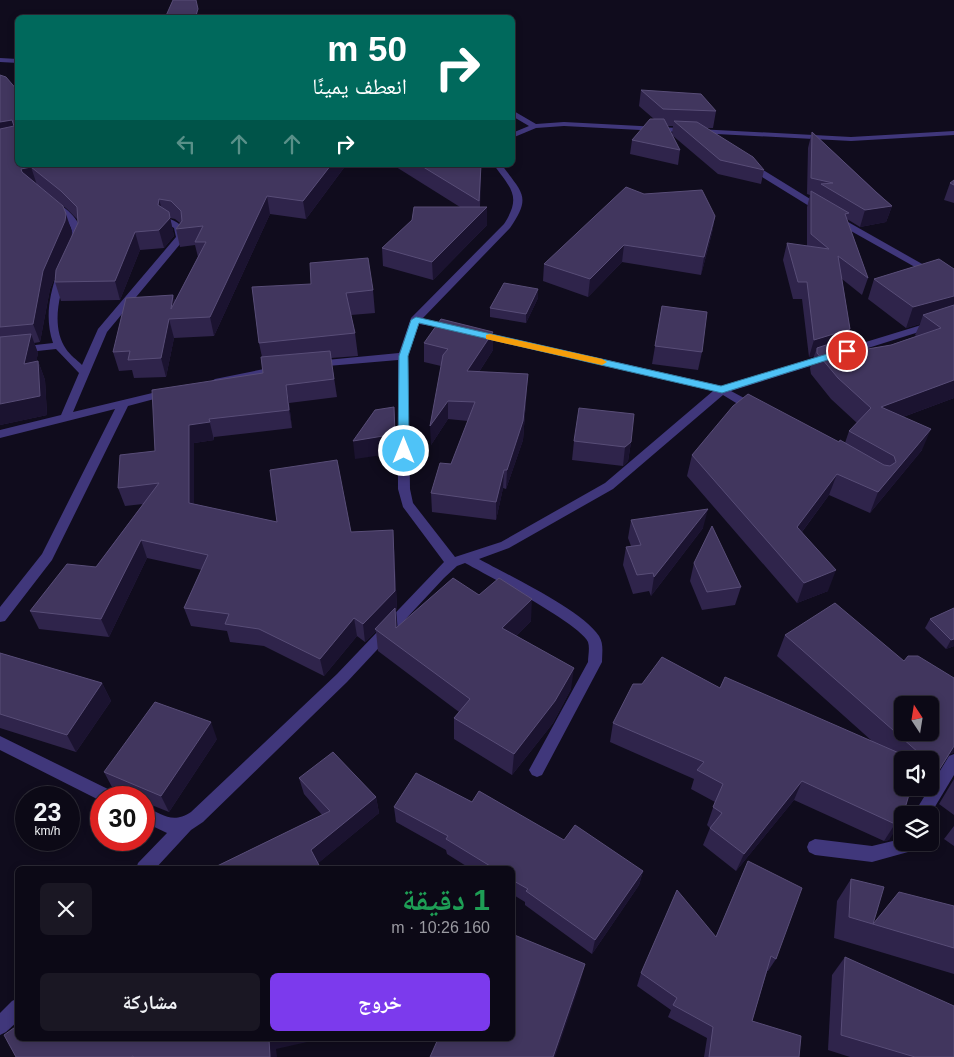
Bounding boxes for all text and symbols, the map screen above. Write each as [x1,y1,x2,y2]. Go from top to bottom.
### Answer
text: 50 m [327,29,407,68]
icon: right [425,35,490,100]
text: انعطف يمينًا [312,74,407,99]
icon: left [172,130,200,158]
icon: ahead [225,130,253,158]
icon: ahead [278,130,306,158]
icon: right [331,130,359,158]
pin [826,330,868,372]
icon: arrive [833,337,861,365]
position arrow [377,424,429,476]
north arrow [894,696,939,741]
map controls [894,696,939,851]
button: sound [894,751,939,796]
speed limit sign: 30 [90,786,155,851]
text: 23 [34,798,61,826]
button: layers [894,806,939,851]
text: km/h [34,824,61,838]
button: close [40,883,92,935]
text: 1 دقيقة [402,883,490,916]
text: 160 m · 10:26 [391,919,490,936]
button: مشاركة [40,973,260,1031]
button: خروج [270,973,490,1031]

